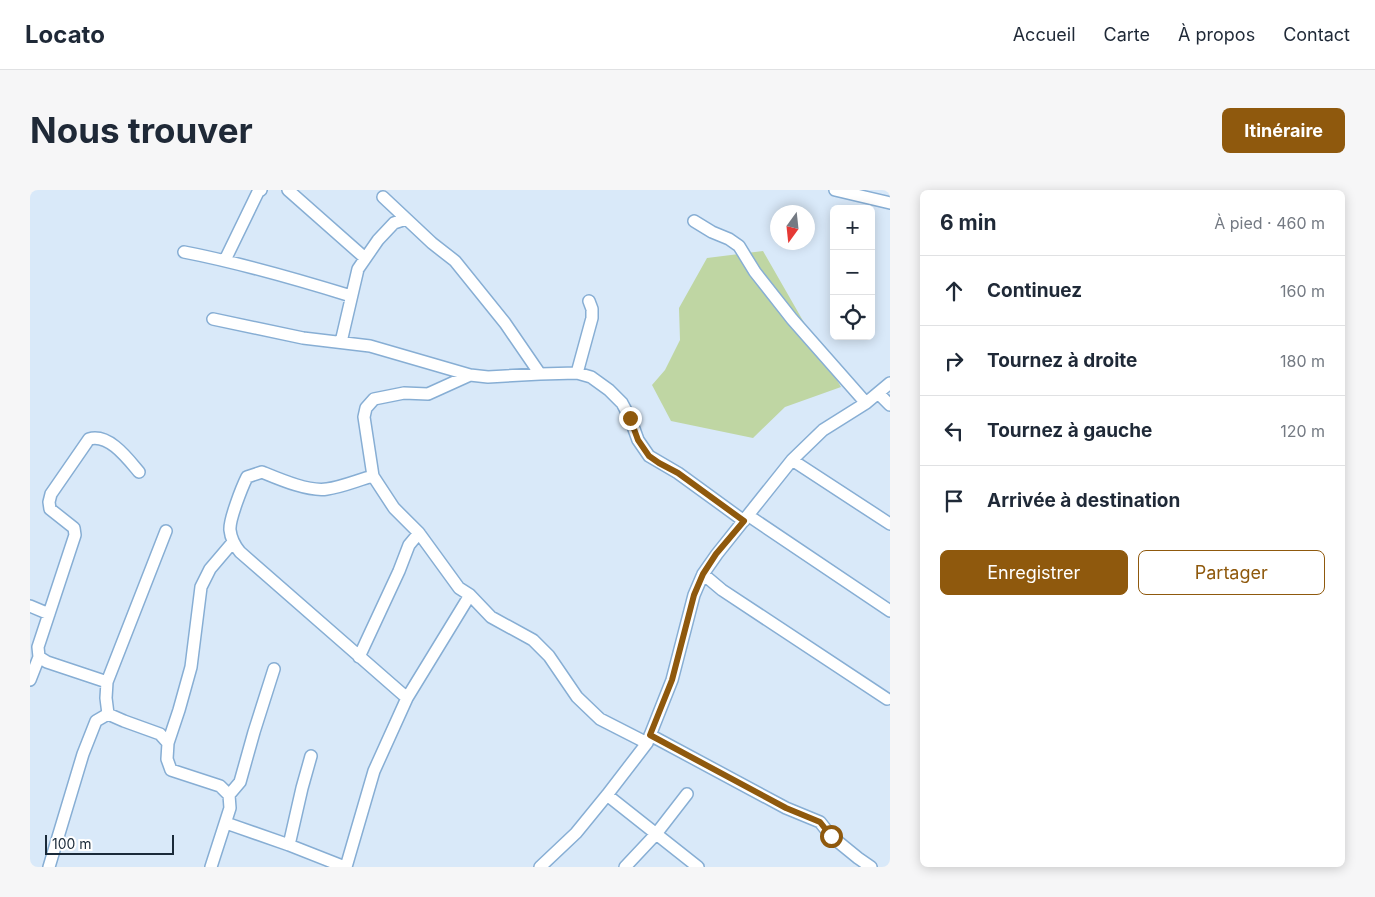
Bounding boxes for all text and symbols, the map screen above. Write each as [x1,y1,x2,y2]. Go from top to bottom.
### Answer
text: Locato [25,20,105,49]
text: Accueil [1013,24,1076,45]
text: Carte [1104,24,1150,45]
text: À propos [1178,24,1255,45]
text: Contact [1283,24,1350,45]
button: Itinéraire [1222,108,1345,153]
text: Nous trouver [30,109,253,151]
north arrow [770,205,815,250]
map controls [830,205,875,340]
button: + [830,205,875,250]
text: 6 min [940,210,997,235]
text: À pied · 460 m [1214,213,1325,233]
button: − [830,250,875,295]
icon: ahead [940,277,968,305]
text: Continuez [987,279,1082,302]
text: 160 m [1280,281,1325,301]
button: locate [830,295,875,340]
icon: right [940,347,968,375]
text: Tournez à droite [987,349,1137,372]
text: 180 m [1280,351,1325,371]
route end [619,407,642,430]
icon: left [940,417,968,445]
text: Tournez à gauche [987,419,1152,442]
text: 120 m [1280,421,1325,441]
icon: arrive [940,487,968,515]
text: Arrivée à destination [987,489,1180,512]
button: Enregistrer [940,550,1128,595]
button: Partager [1138,550,1325,595]
route start [820,825,843,848]
scale bar [45,832,174,855]
text: 100 m [52,835,92,852]

